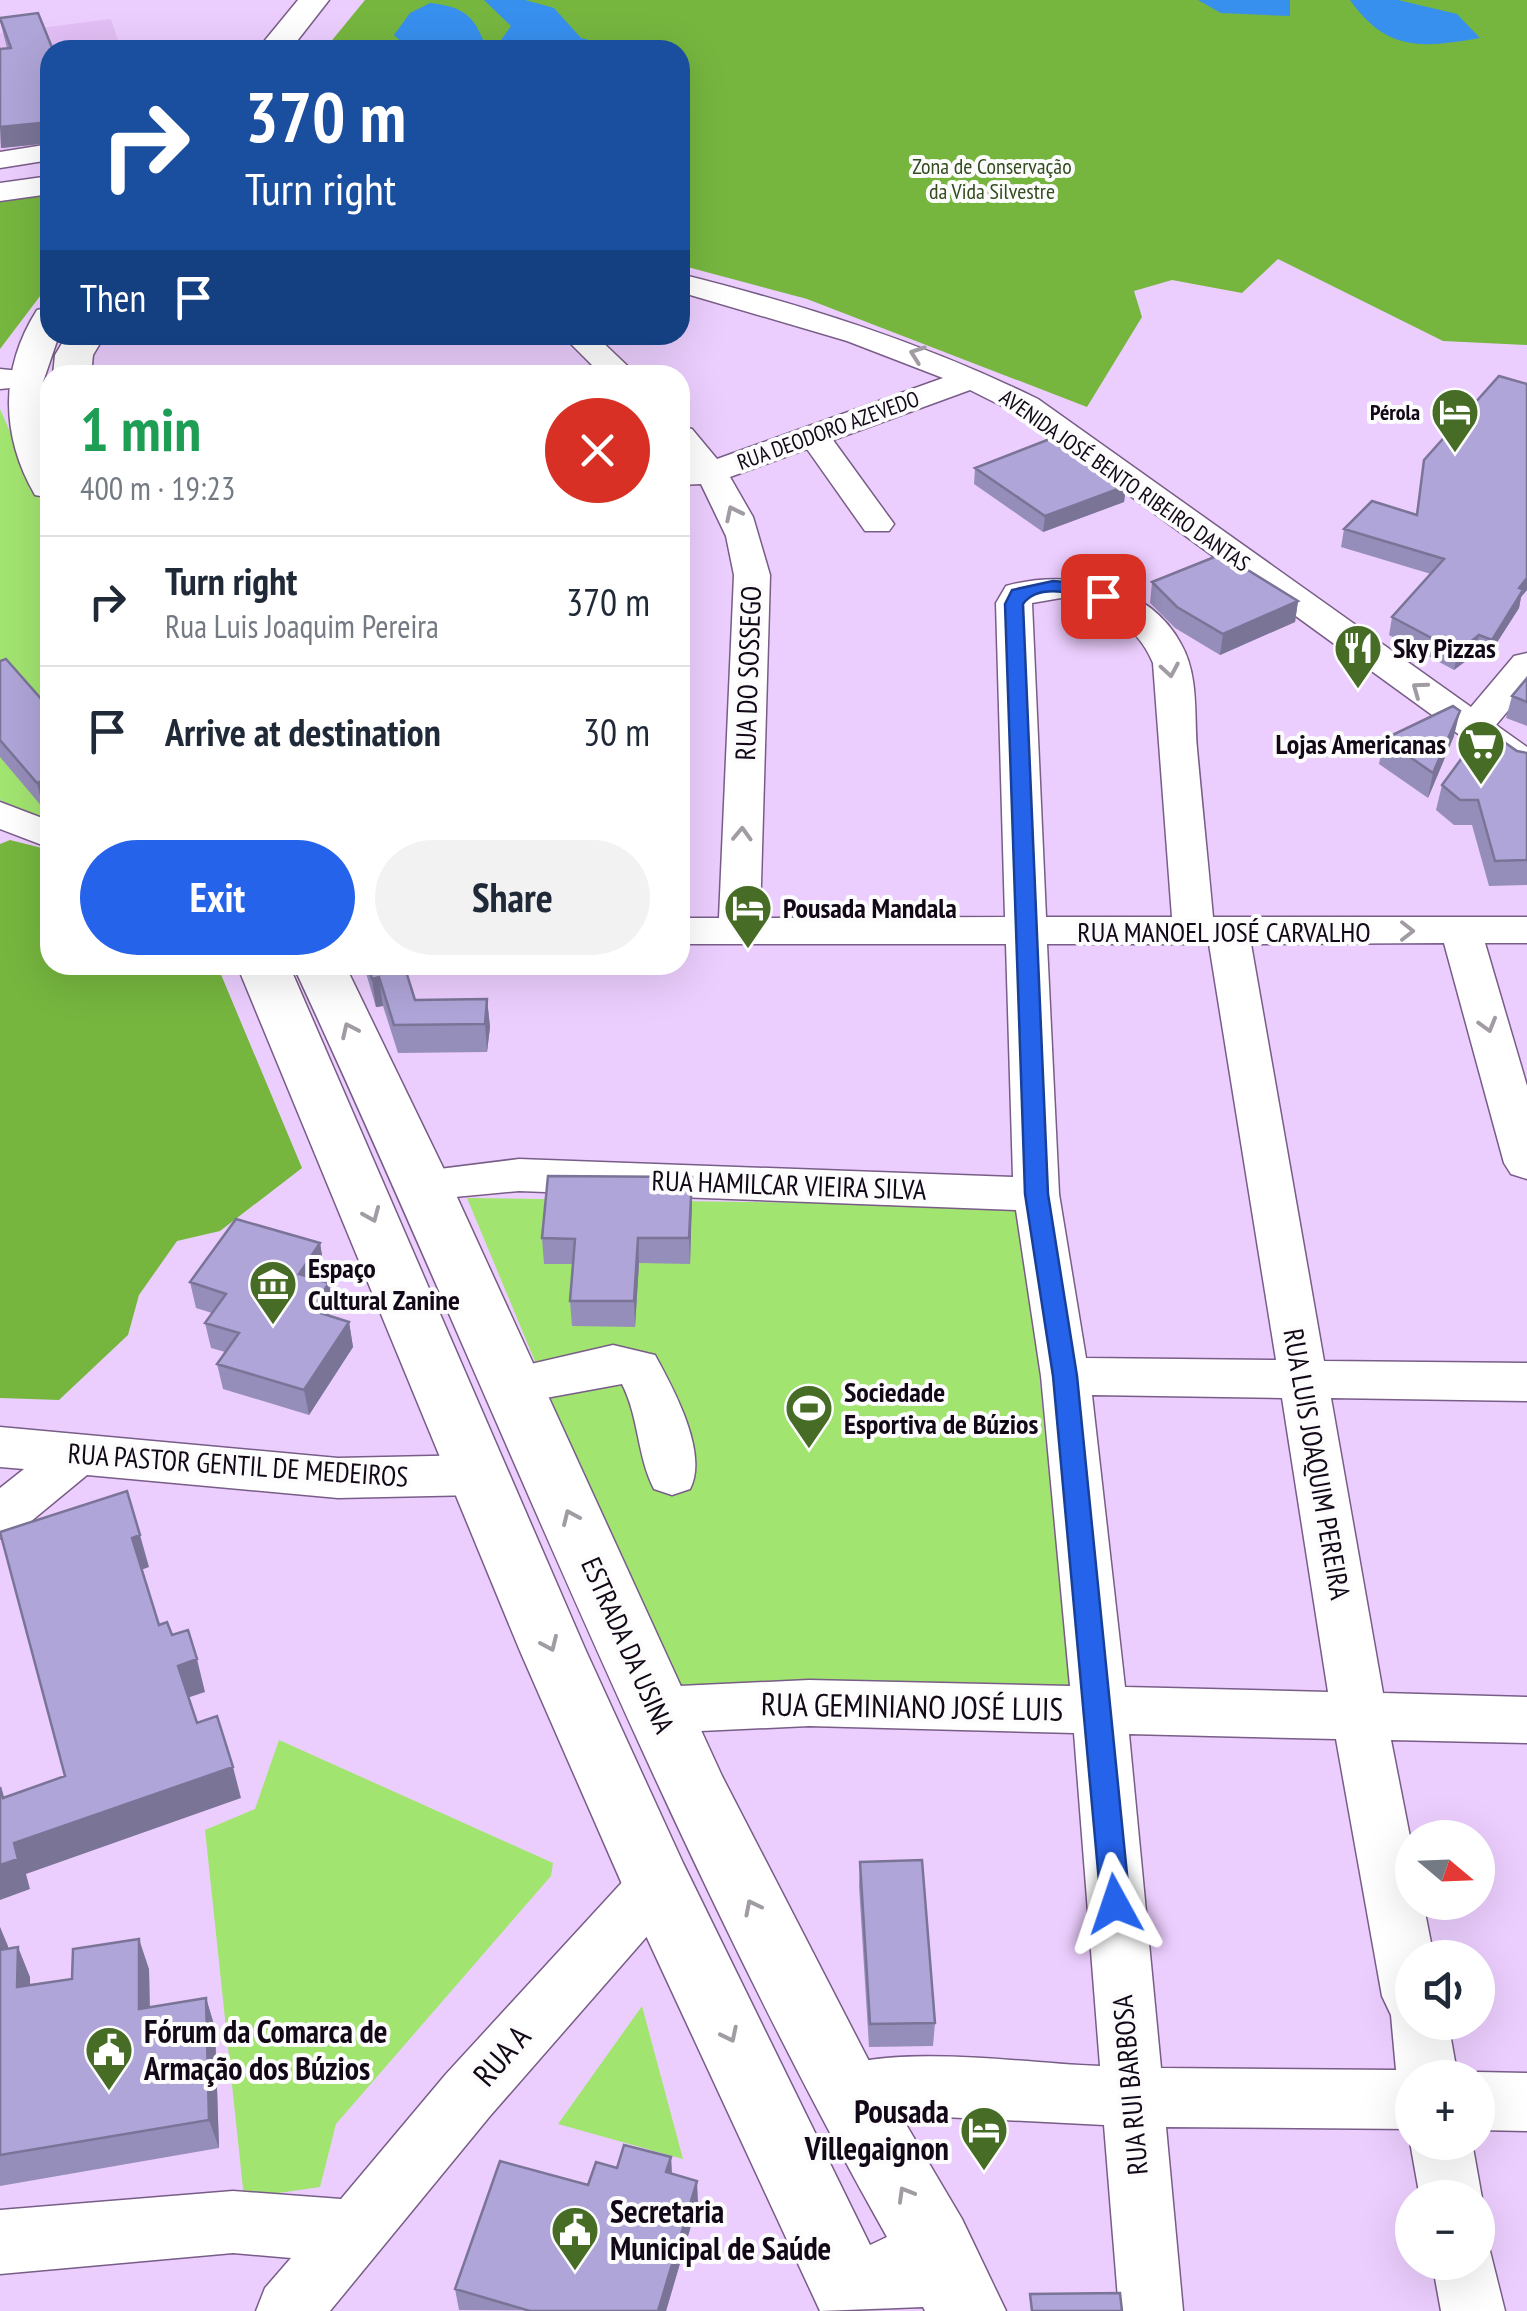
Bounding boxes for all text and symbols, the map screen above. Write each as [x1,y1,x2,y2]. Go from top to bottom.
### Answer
text: 370 m [245,71,406,161]
icon: right [80,80,210,210]
park label: Zona de Conservação da Vida Silvestre [912,152,1072,205]
text: Turn right [245,159,396,217]
icon: arrive [166,270,221,325]
text: Then [80,273,146,322]
one-way arrow [909,346,927,366]
street label: AVENIDA JOSÉ BENTO RIBEIRO DANTAS [995,383,1255,577]
street label: RUA DEODORO AZEVEDO [733,384,923,476]
hotel icon: Pérola [1429,386,1481,454]
text: 1 min [80,390,201,468]
button: close [545,398,650,503]
place label: Pérola [1370,398,1420,426]
text: 400 m · 19:23 [80,467,235,509]
one-way arrow [726,505,746,523]
pin [1061,554,1146,639]
text: Turn right [165,556,297,605]
icon: arrive [1076,569,1131,624]
icon: right [80,574,135,629]
text: 370 m [566,577,650,626]
street label: RUA DO SOSSEGO [726,585,769,761]
text: Rua Luis Joaquim Pereira [165,605,439,647]
restaurant icon: Sky Pizzas [1332,622,1384,690]
place label: Sky Pizzas [1393,629,1496,666]
one-way arrow [1158,662,1180,679]
one-way arrow [1412,683,1430,700]
icon: arrive [80,704,135,759]
text: Arrive at destination [165,707,441,756]
text: 30 m [583,707,650,756]
supermarket icon: Lojas Americanas [1455,718,1507,786]
place label: Lojas Americanas [1276,725,1446,762]
one-way arrow [731,826,752,842]
button: Exit [80,840,355,955]
button: Share [375,840,650,955]
hotel icon: Pousada Mandala [722,882,774,950]
place label: Pousada Mandala [783,889,957,926]
street label: RUA MANOEL JOSÉ CARVALHO [1077,913,1371,950]
one-way arrow [1400,920,1416,942]
one-way arrow [1476,1016,1497,1033]
one-way arrow [341,1022,361,1040]
street label: RUA HAMILCAR VIEIRA SILVA [651,1161,928,1208]
one-way arrow [360,1205,380,1223]
place label: Espaço Cultural Zanine [308,1249,460,1318]
museum icon: Espaço Cultural Zanine [247,1258,299,1326]
street label: RUA LUIS JOAQUIM PEREIRA [1275,1326,1360,1603]
place label: Sociedade Esportiva de Búzios [844,1373,1038,1442]
sports icon: Sociedade Esportiva de Búzios [783,1382,835,1450]
street label: RUA PASTOR GENTIL DE MEDEIROS [67,1434,409,1495]
one-way arrow [563,1509,583,1527]
street label: ESTRADA DA USINA [573,1551,684,1739]
one-way arrow [538,1634,558,1652]
street label: RUA GEMINIANO JOSÉ LUIS [761,1682,1063,1730]
north arrow [1395,1820,1495,1920]
map controls [1395,1820,1495,2280]
position arrow [1063,1852,1167,1956]
one-way arrow [745,1899,765,1917]
button: sound [1395,1940,1495,2040]
street label: RUA RUI BARBOSA [1103,1993,1156,2177]
place label: Fórum da Comarca de Armação dos Búzios [143,2010,387,2089]
street label: RUA A [463,2016,539,2094]
public building icon: Fórum da Comarca de Armação dos Búzios [83,2024,135,2092]
one-way arrow [717,2024,737,2042]
button: + [1395,2060,1495,2160]
place label: Pousada Villegaignon [804,2090,949,2169]
hotel icon: Pousada Villegaignon [958,2104,1010,2172]
button: − [1395,2180,1495,2280]
one-way arrow [898,2186,917,2204]
place label: Secretaria Municipal de Saúde [610,2190,831,2269]
public building icon: Secretaria Municipal de Saúde [549,2204,601,2272]

